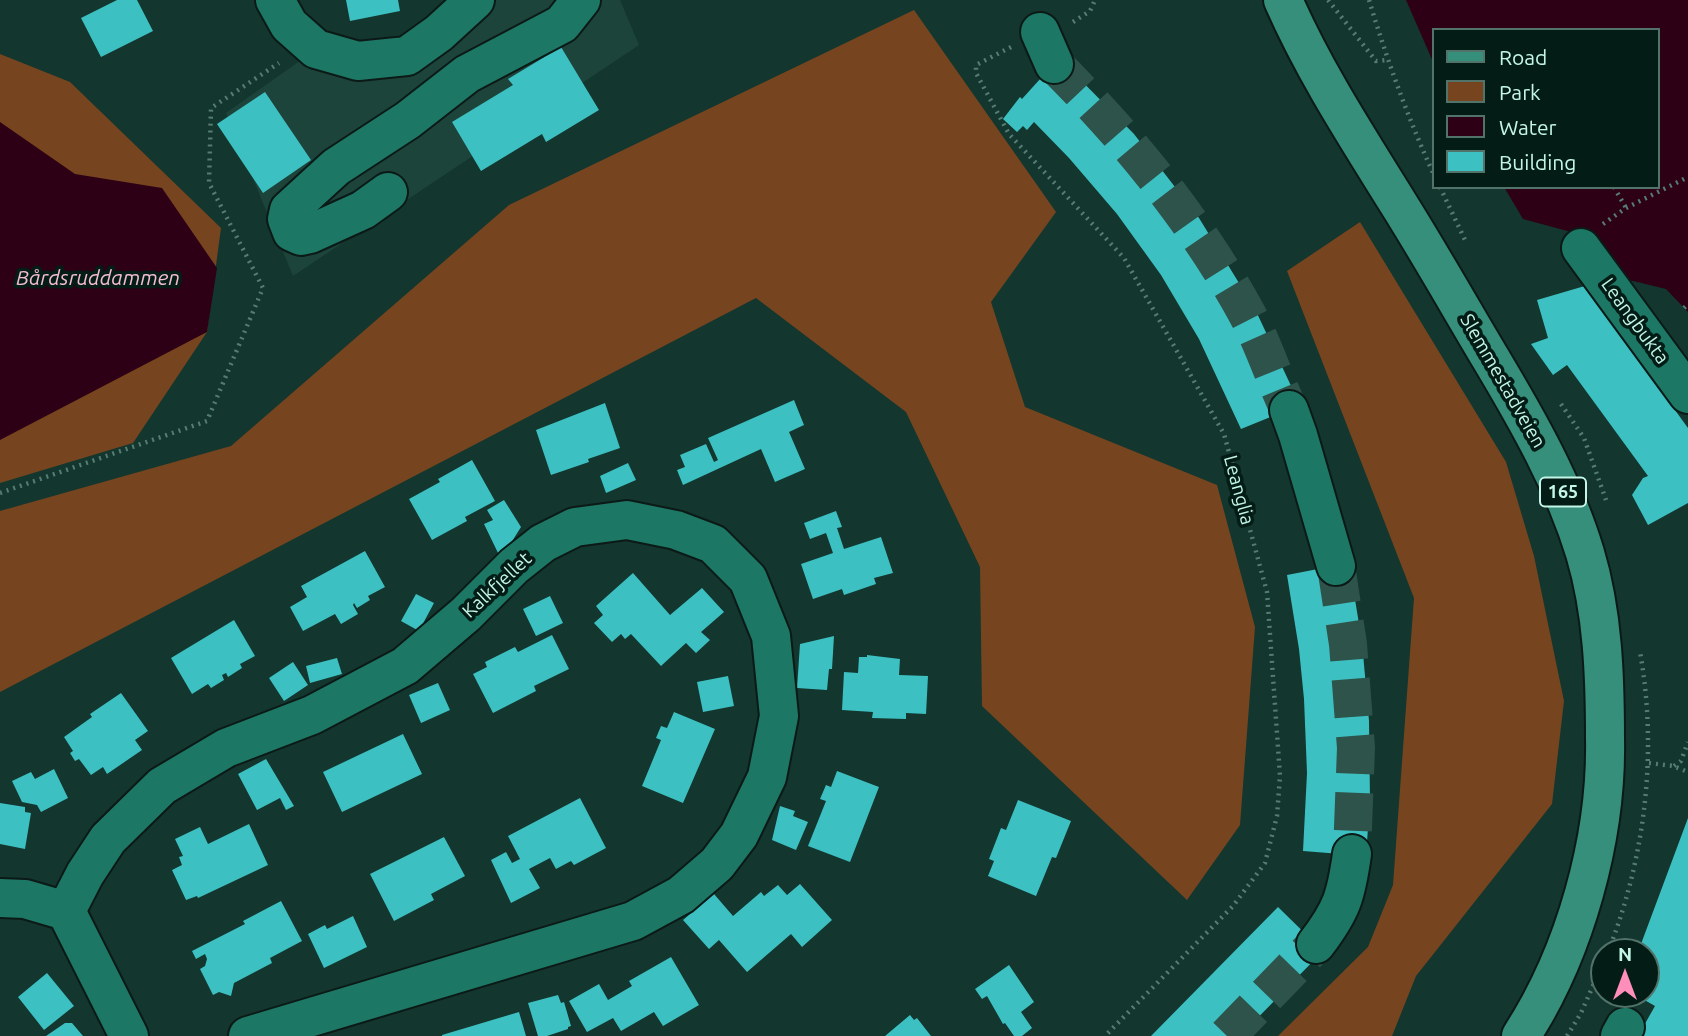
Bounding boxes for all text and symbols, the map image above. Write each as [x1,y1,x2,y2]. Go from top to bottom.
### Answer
legend [1432,28,1660,189]
text: Road [1499,45,1547,69]
text: Park [1499,80,1541,104]
text: Water [1499,115,1557,139]
text: Building [1499,150,1576,174]
water label: Bårdsruddammen [16,265,180,291]
street label: Leangbukta [1596,274,1674,368]
street label: Slemmestadveien [1455,310,1551,452]
street label: Leanglia [1219,453,1259,527]
road number: 165 [1540,478,1586,506]
street label: Kalkfjellet [458,547,536,623]
north arrow [1590,938,1660,1008]
text: N [1618,943,1632,965]

